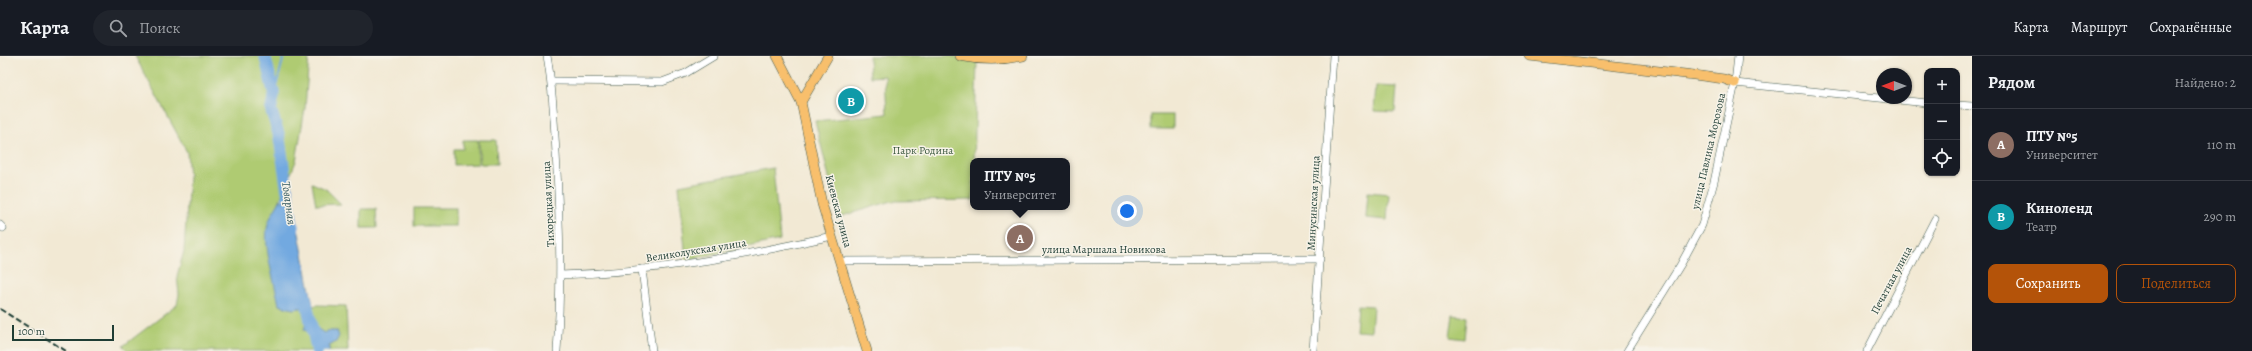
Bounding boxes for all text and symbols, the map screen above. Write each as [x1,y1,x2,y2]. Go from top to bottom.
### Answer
search box [93,10,373,46]
text: Карта [20,15,69,41]
icon: search [107,17,129,39]
text: Поиск [139,18,180,38]
text: Карта [2014,18,2049,37]
text: Маршрут [2071,18,2127,37]
text: Сохранённые [2149,18,2232,37]
north arrow [1876,68,1912,104]
map controls [1924,68,1960,176]
button: + [1924,68,1960,104]
text: Рядом [1988,71,2035,94]
text: Найдено: 2 [2175,74,2236,91]
pin: B [838,86,864,116]
street label: улица Павлика Морозова [1688,90,1729,212]
button: − [1924,104,1960,140]
text: ПТУ №5 [2026,126,2078,146]
text: A [1997,136,2005,153]
text: 110 m [2207,136,2236,153]
button: locate [1924,140,1960,176]
park label: Парк Родина [893,143,954,158]
text: Университет [2026,146,2098,163]
street label: Минусинская улица [1304,154,1324,251]
popup [970,158,1070,210]
street label: Тихорецкая улица [539,160,558,247]
text: ПТУ №5 [984,166,1036,186]
street label: Киевская улица [822,173,856,250]
water label: Товарная [278,180,300,226]
text: Университет [984,186,1056,203]
text: Киноленд [2026,198,2093,218]
your location [1117,201,1137,221]
text: B [1997,208,2005,225]
text: 290 m [2204,208,2236,225]
text: Театр [2026,218,2057,235]
pin: A [1007,223,1033,253]
street label: Великолукская улица [645,235,748,266]
street label: улица Маршала Новикова [1041,242,1167,257]
street label: Печатная улица [1867,243,1916,317]
button: Сохранить [1988,264,2108,303]
button: Поделиться [2116,264,2236,303]
scale bar [12,323,114,342]
text: 100 m [18,324,45,339]

